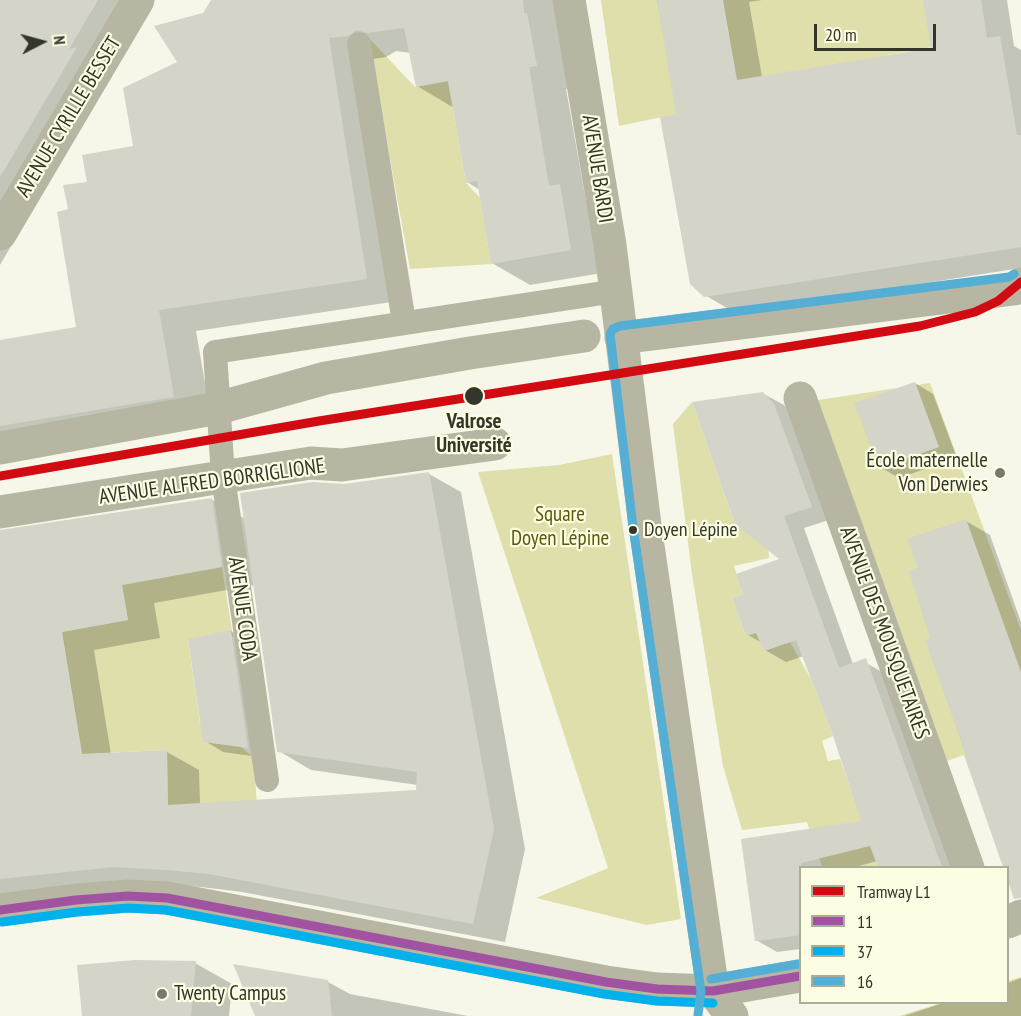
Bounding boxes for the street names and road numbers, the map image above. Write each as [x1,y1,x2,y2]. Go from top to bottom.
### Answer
street label: AVENUE CYRILLE BESSET [11,32,127,202]
street label: AVENUE BARDI [576,113,618,225]
street label: AVENUE ALFRED BORRIGLIONE [98,454,326,510]
street label: AVENUE DES MOUSQUETAIRES [834,523,934,743]
street label: AVENUE CODA [222,555,262,663]

